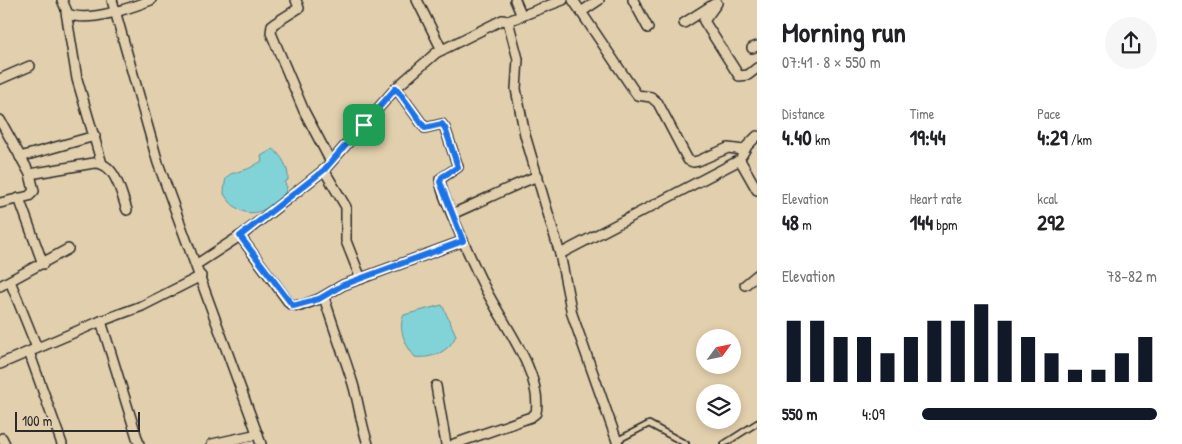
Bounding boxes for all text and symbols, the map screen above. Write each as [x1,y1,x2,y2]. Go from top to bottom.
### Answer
text: Morning run [782,13,906,51]
button: share [1105,17,1157,69]
text: 07:41 · 8 × 550 m [782,51,881,73]
pin [343,104,385,146]
text: Distance [782,104,825,123]
text: Time [910,104,934,123]
text: Pace [1037,104,1061,123]
icon: arrive [350,111,378,139]
text: 4.40 [782,123,812,152]
text: 19:44 [910,123,946,152]
text: 4:29 [1037,123,1068,152]
text: km [812,130,830,149]
text: /km [1068,130,1092,149]
text: Elevation [782,189,829,208]
text: Heart rate [910,189,962,208]
text: kcal [1037,189,1058,208]
text: 48 [782,208,799,237]
text: 144 [910,208,933,237]
text: 292 [1037,208,1065,237]
text: m [799,215,812,234]
text: bpm [933,215,958,234]
text: Elevation [782,265,835,287]
text: 78–82 m [1106,265,1157,287]
north arrow [696,329,741,374]
map controls [696,329,741,429]
button: layers [696,384,741,429]
text: 550 m [782,403,817,425]
text: 4:09 [862,403,885,425]
scale bar [15,409,140,432]
text: 100 m [22,411,52,430]

